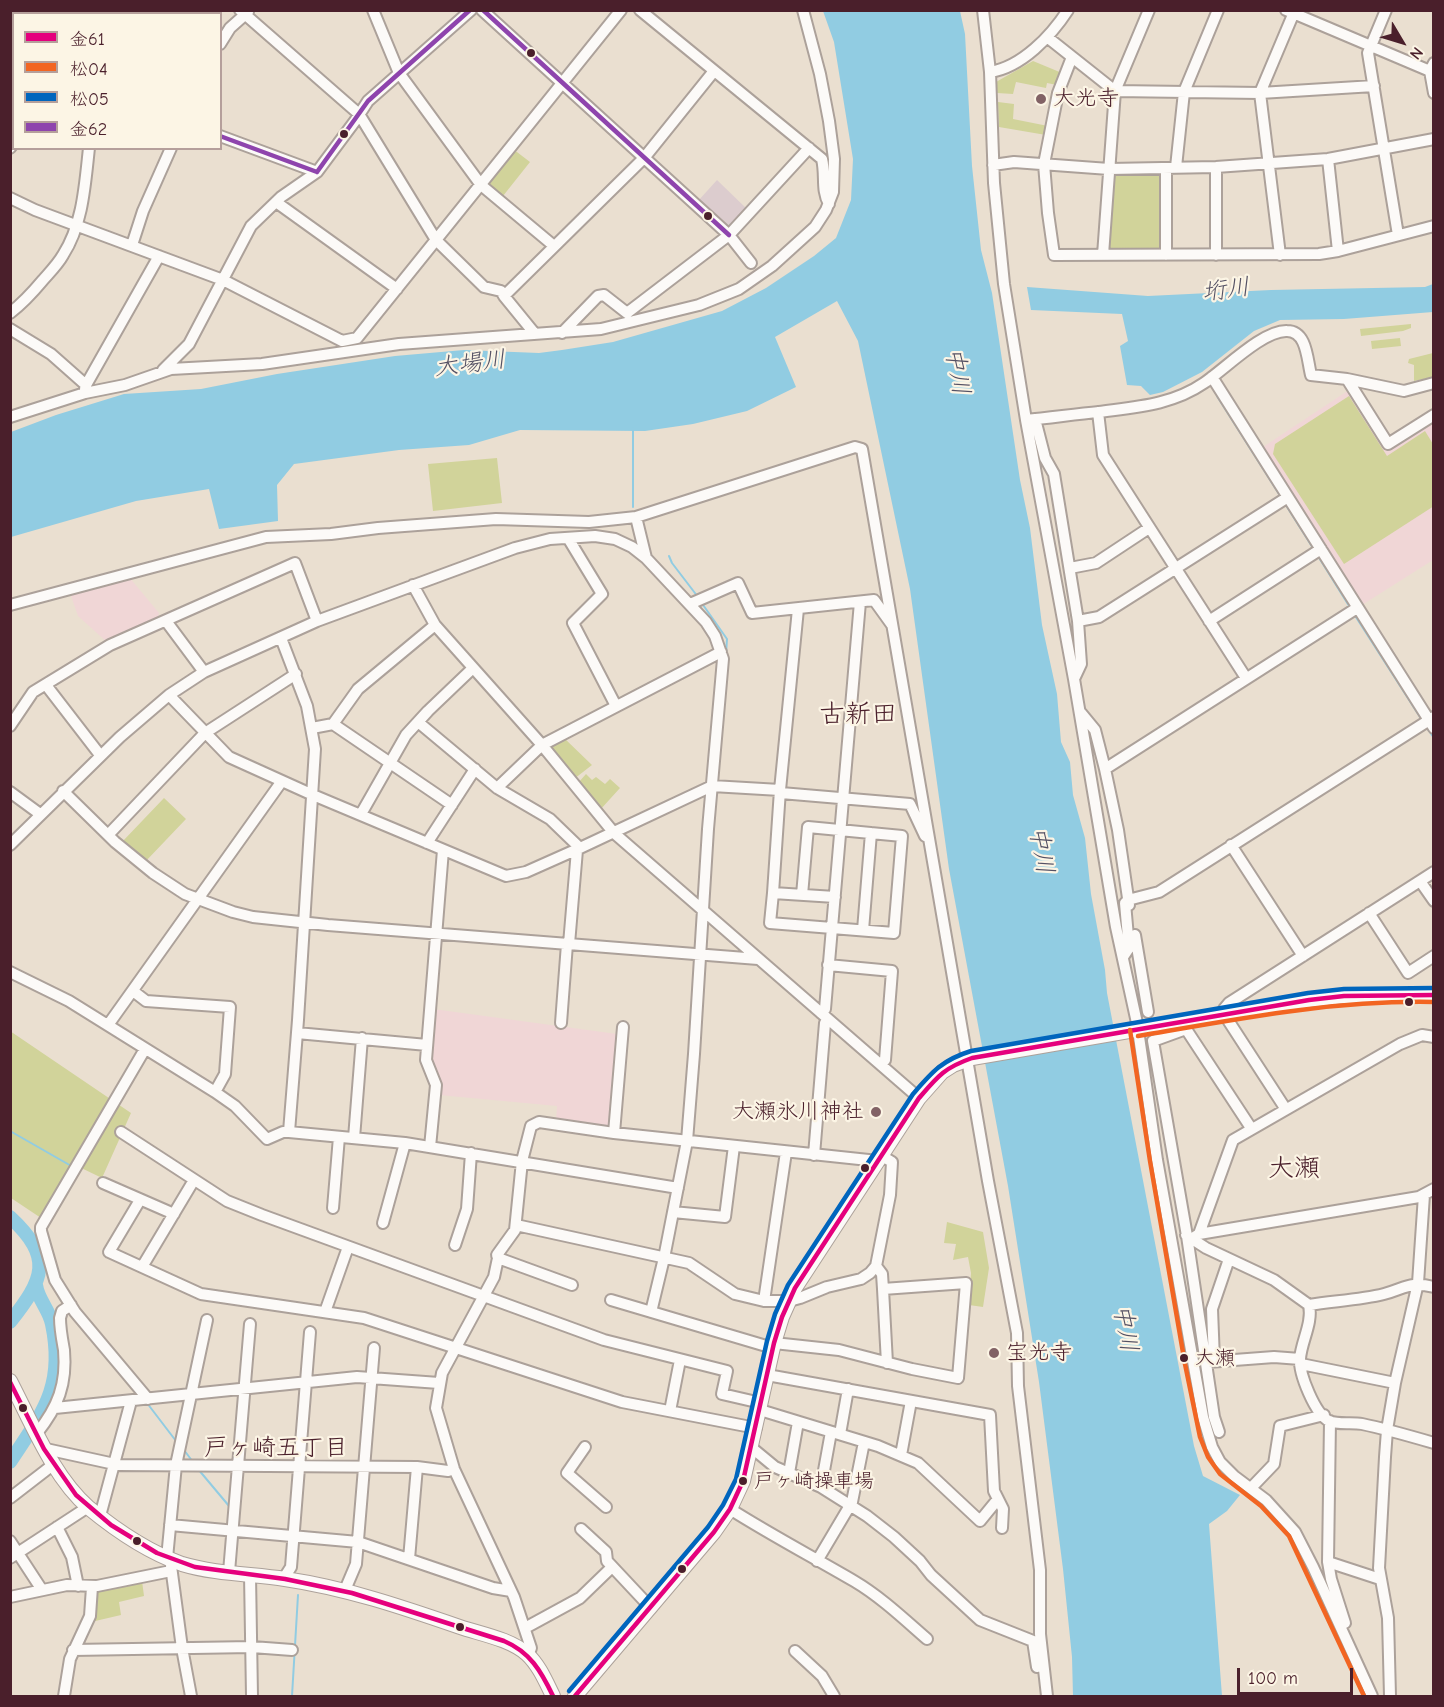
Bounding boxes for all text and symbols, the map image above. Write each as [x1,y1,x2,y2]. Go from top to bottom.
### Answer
legend [12,12,222,150]
north arrow [1372,12,1432,72]
text: 金61 [70,29,105,50]
text: N [1406,43,1426,63]
unlabelled marker [525,47,537,59]
text: 松04 [70,59,108,80]
place label: 大光寺 [1053,86,1119,112]
text: 松05 [70,89,109,110]
marker: 大光寺 [1034,92,1048,106]
text: 金62 [70,119,107,140]
unlabelled marker [338,128,350,140]
unlabelled marker [702,210,714,222]
water label: 垳川 [1200,273,1252,307]
water label: 大場川 [433,345,507,383]
water label: 中川 [939,345,975,397]
district label: 古新田 [819,699,897,731]
water label: 中川 [1023,824,1059,876]
unlabelled marker [1403,996,1415,1008]
place label: 大瀬氷川神社 [732,1099,864,1125]
marker: 大瀬氷川神社 [869,1105,883,1119]
district label: 大瀬 [1268,1153,1320,1185]
unlabelled marker [859,1162,871,1174]
water label: 中川 [1107,1302,1143,1354]
place label: 宝光寺 [1006,1340,1072,1366]
marker: 宝光寺 [987,1346,1001,1360]
place label: 大瀬 [1195,1346,1235,1370]
marker: 大瀬 [1178,1352,1190,1364]
unlabelled marker [17,1402,29,1414]
district label: 戸ヶ崎五丁目 [204,1434,348,1462]
place label: 戸ヶ崎操車場 [754,1469,874,1493]
marker: 戸ヶ崎操車場 [737,1475,749,1487]
unlabelled marker [131,1535,143,1547]
unlabelled marker [676,1563,688,1575]
unlabelled marker [454,1621,466,1633]
scale bar [1240,1656,1356,1694]
text: 100 m [1248,1668,1298,1689]

